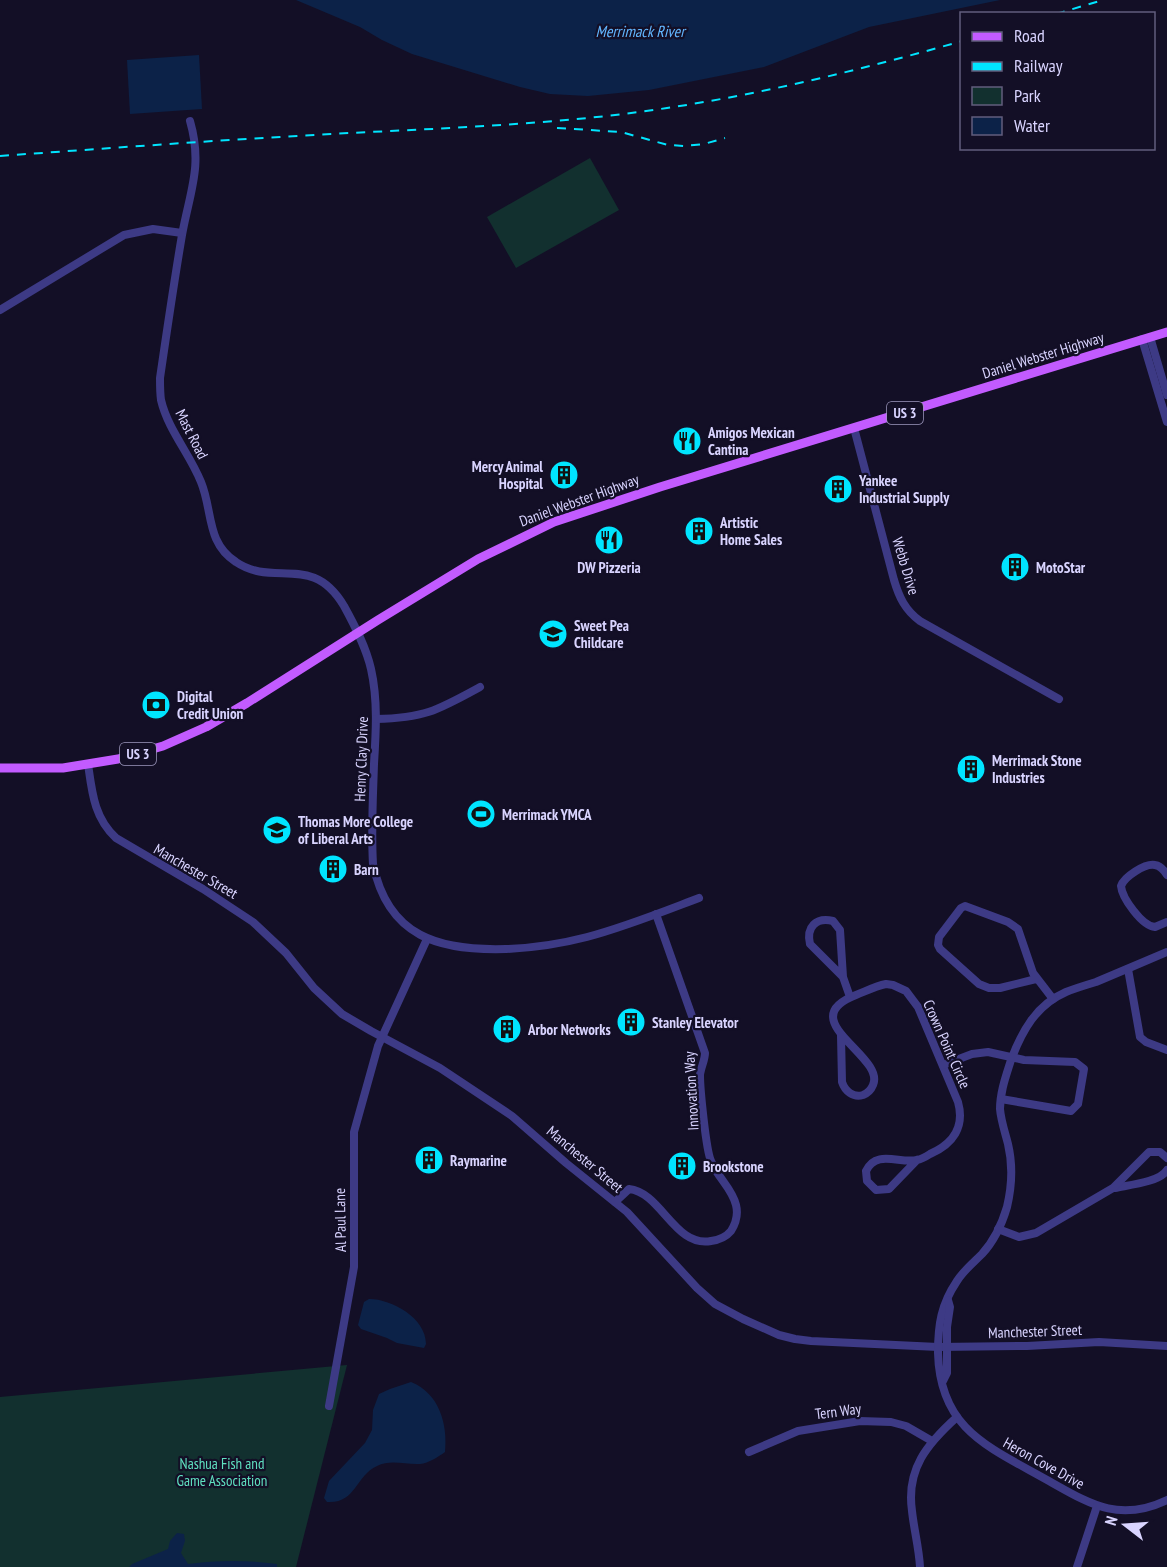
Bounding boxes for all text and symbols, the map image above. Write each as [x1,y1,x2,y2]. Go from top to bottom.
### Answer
legend [960,12,1155,150]
water label: Merrimack River [595,21,687,41]
text: Road [1014,24,1045,47]
text: Railway [1014,54,1063,77]
text: Park [1014,84,1041,107]
text: Water [1014,114,1050,137]
street label: Daniel Webster Highway [980,327,1106,383]
road number: US 3 [887,402,923,424]
street label: Mast Road [171,406,213,462]
place label: Amigos Mexican Cantina [707,423,795,459]
restaurant icon: Amigos Mexican Cantina [671,425,703,457]
place label: Mercy Animal Hospital [472,457,543,493]
building icon: Mercy Animal Hospital [548,459,580,491]
street label: Daniel Webster Highway [517,469,642,530]
place label: Yankee Industrial Supply [858,471,950,507]
building icon: Yankee Industrial Supply [822,473,854,505]
place label: Artistic Home Sales [719,513,782,549]
building icon: Artistic Home Sales [683,515,715,547]
restaurant icon: DW Pizzeria [593,524,625,556]
street label: Webb Drive [888,535,924,597]
building icon: MotoStar [999,551,1031,583]
place label: DW Pizzeria [577,558,641,577]
place label: MotoStar [1036,558,1086,577]
place label: Sweet Pea Childcare [574,616,629,652]
school or university icon: Sweet Pea Childcare [537,618,569,650]
place label: Digital Credit Union [177,687,244,723]
bank icon: Digital Credit Union [140,689,172,721]
street label: Henry Clay Drive [350,716,372,802]
road number: US 3 [120,743,156,765]
place label: Merrimack Stone Industries [992,751,1082,787]
building icon: Merrimack Stone Industries [955,753,987,785]
sports icon: Merrimack YMCA [465,798,497,830]
place label: Merrimack YMCA [502,805,592,824]
place label: Thomas More College of Liberal Arts [298,812,413,848]
school or university icon: Thomas More College of Liberal Arts [261,814,293,846]
street label: Manchester Street [151,839,241,903]
building icon: Barn [317,853,349,885]
place label: Barn [354,860,379,879]
street label: Crown Point Circle [919,997,975,1091]
building icon: Stanley Elevator [615,1006,647,1038]
building icon: Arbor Networks [491,1013,523,1045]
place label: Stanley Elevator [652,1013,739,1032]
place label: Arbor Networks [527,1020,611,1039]
street label: Innovation Way [679,1050,703,1131]
street label: Manchester Street [543,1122,627,1196]
building icon: Raymarine [413,1144,445,1176]
building icon: Brookstone [666,1150,698,1182]
place label: Raymarine [450,1151,507,1170]
place label: Brookstone [703,1157,764,1176]
street label: Al Paul Lane [330,1188,350,1252]
street label: Manchester Street [988,1320,1082,1342]
street label: Tern Way [814,1399,862,1423]
street label: Heron Cove Drive [1000,1433,1088,1493]
park label: Nashua Fish and Game Association [177,1454,267,1490]
north arrow [1095,1495,1155,1555]
text: N [1100,1514,1121,1528]

